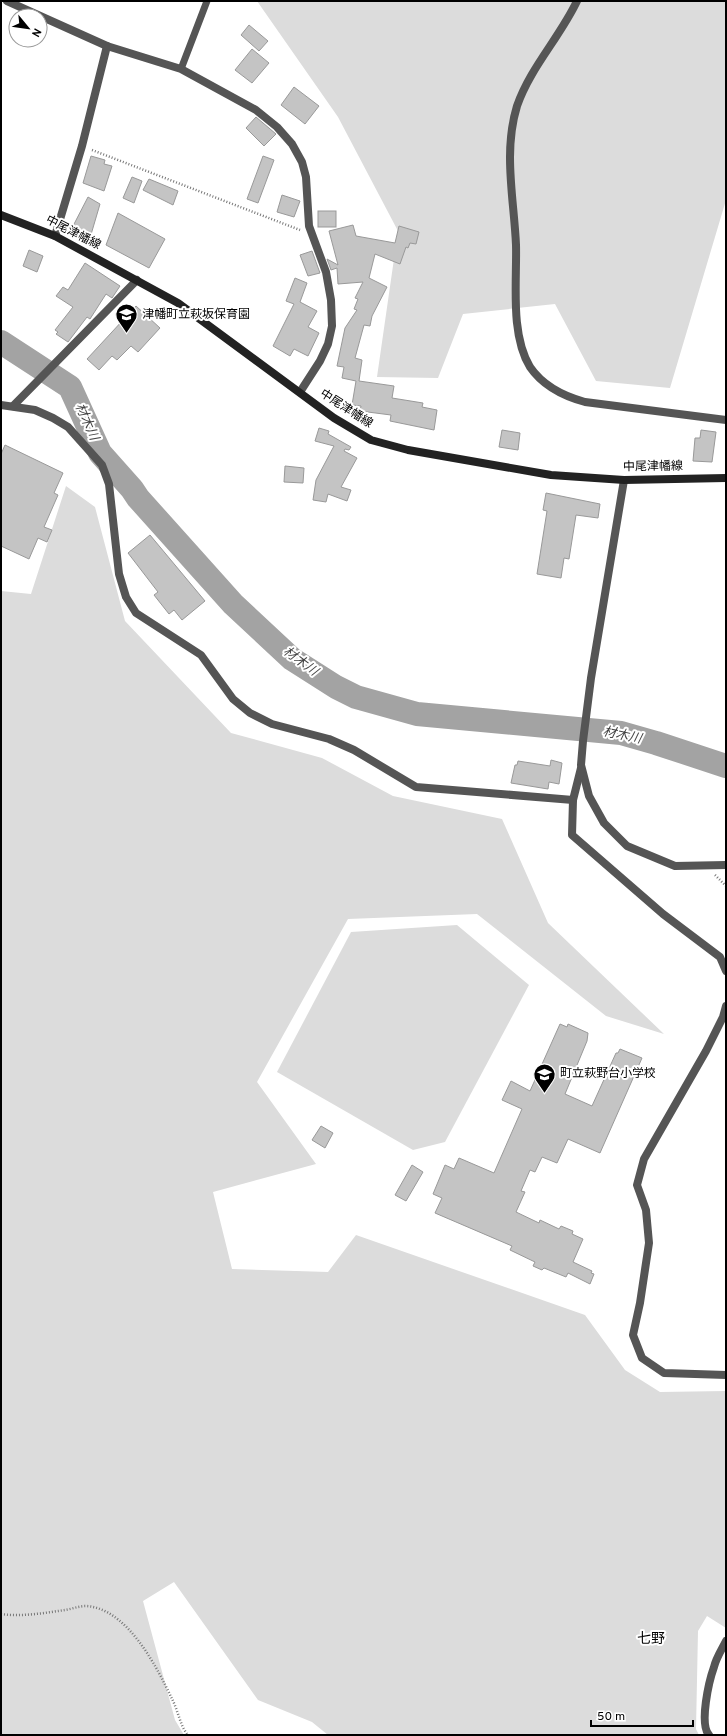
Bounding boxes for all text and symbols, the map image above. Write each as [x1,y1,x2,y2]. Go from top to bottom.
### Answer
north arrow [8,8,48,48]
text: N [28,26,44,39]
street label: 中尾津幡線 [43,212,103,254]
school or university icon: 津幡町立萩坂保育園 [113,302,139,335]
place label: 津幡町立萩坂保育園 [142,307,250,323]
street label: 中尾津幡線 [316,386,376,432]
water label: 材木川 [71,401,102,445]
street label: 中尾津幡線 [623,458,683,476]
water label: 材木川 [280,644,322,681]
water label: 材木川 [601,724,645,748]
school or university icon: 町立萩野台小学校 [532,1061,558,1094]
place label: 町立萩野台小学校 [560,1066,656,1082]
district label: 七野 [637,1631,665,1648]
scale bar [591,1702,693,1728]
text: 50 m [597,1709,625,1725]

